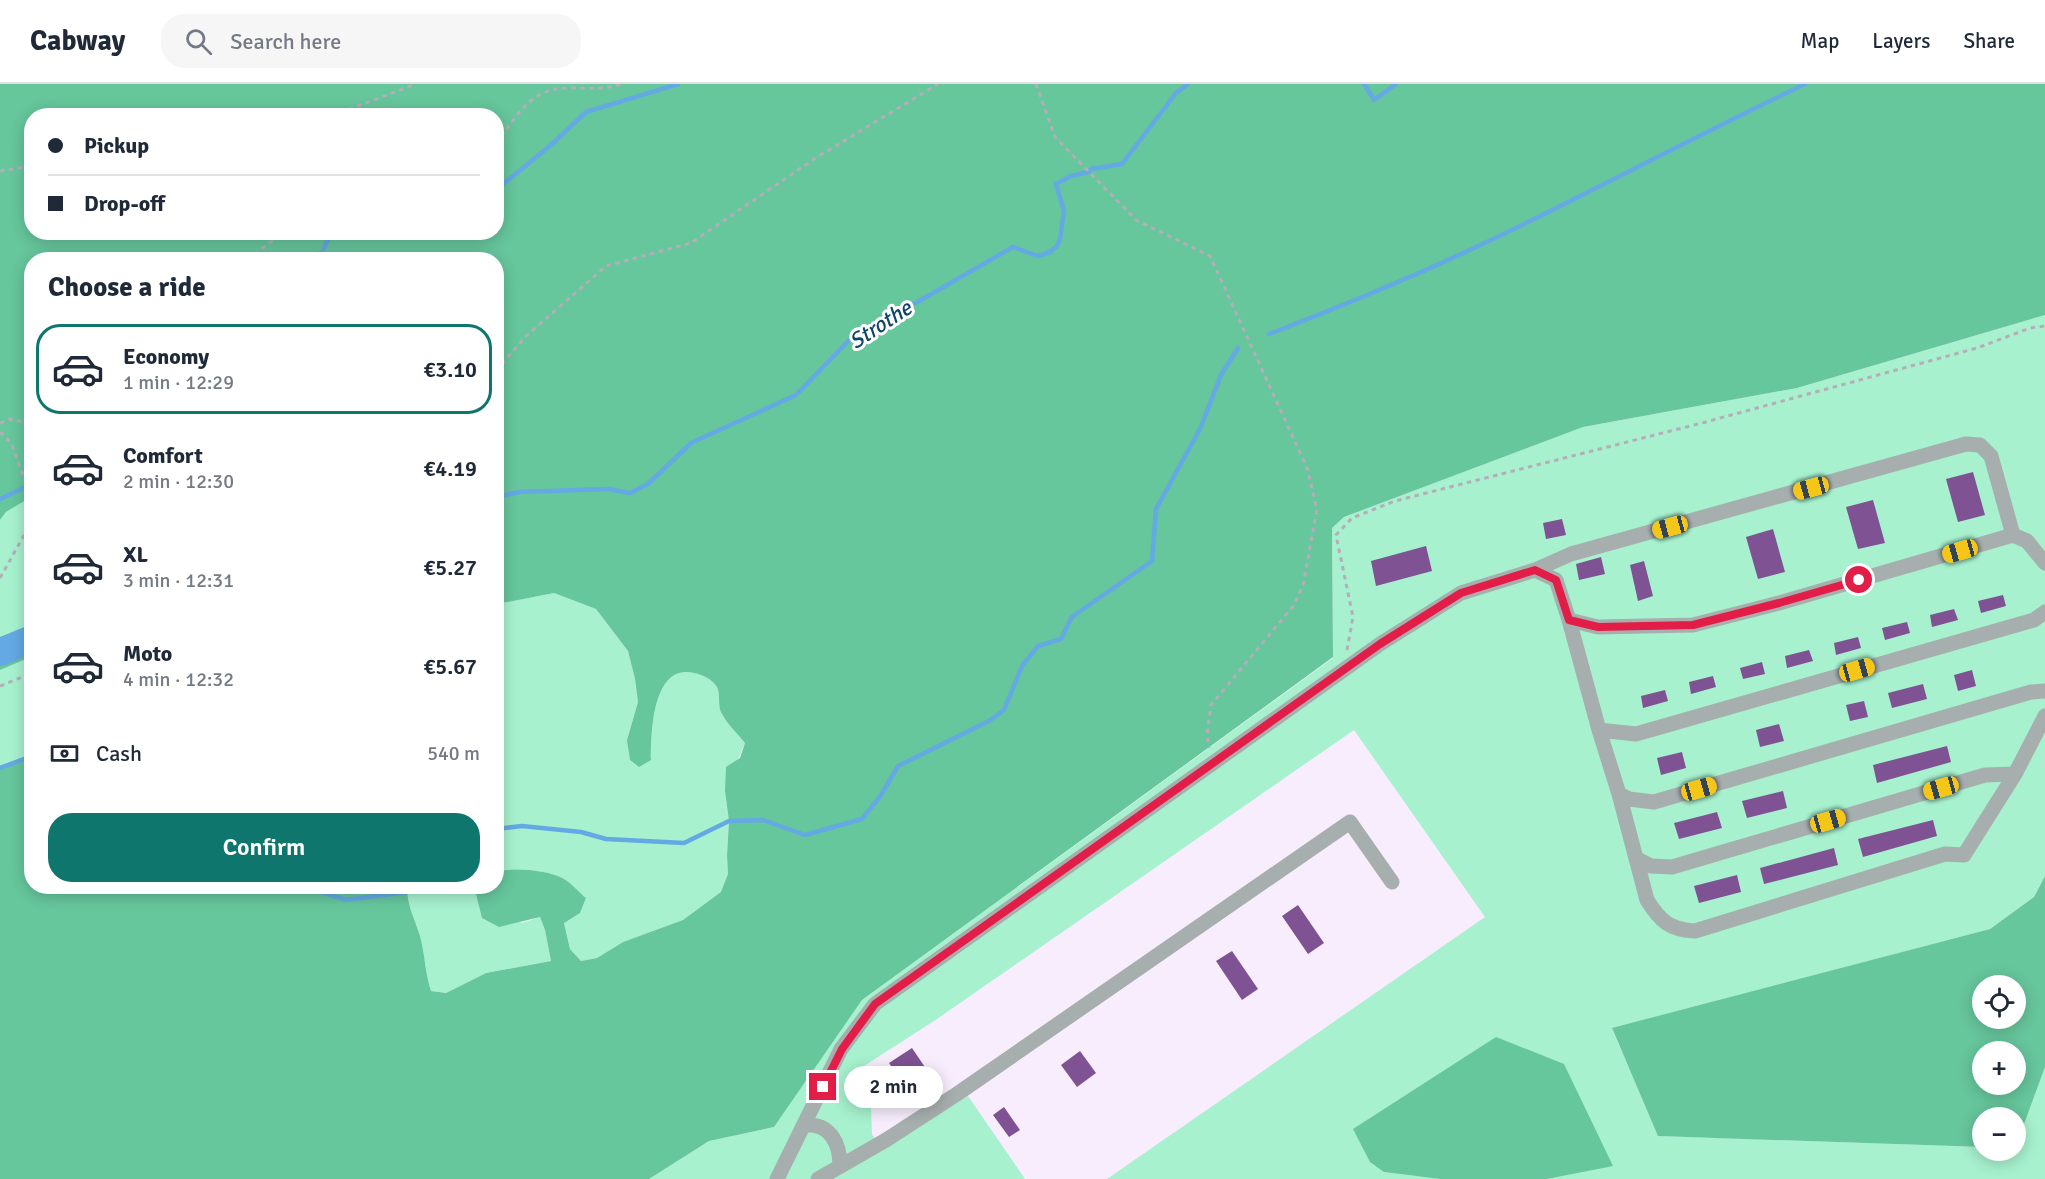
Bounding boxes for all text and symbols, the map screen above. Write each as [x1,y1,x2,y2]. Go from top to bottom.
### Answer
search box [161,14,581,68]
text: Cabway [30,24,125,58]
icon: search [182,25,215,58]
text: Search here [230,28,341,55]
text: Map [1801,28,1839,54]
text: Layers [1872,28,1930,54]
text: Share [1963,28,2015,54]
text: Pickup [84,132,149,159]
text: Drop-off [84,190,165,217]
text: Choose a ride [48,271,206,304]
water label: Strothe [844,294,918,355]
icon: car [51,342,105,396]
text: Economy [123,343,209,370]
text: €3.10 [423,356,477,383]
text: 1 min · 12:29 [123,370,234,395]
icon: car [51,441,105,495]
text: Comfort [123,442,203,469]
text: €4.19 [423,455,477,482]
text: 2 min · 12:30 [123,469,234,494]
car [1791,475,1831,501]
car [1650,514,1690,540]
car [1940,537,1980,565]
icon: car [51,540,105,594]
text: XL [123,541,148,568]
text: €5.27 [423,554,477,581]
route start [1845,566,1872,593]
text: 3 min · 12:31 [123,568,234,593]
icon: car [51,639,105,693]
text: Moto [123,640,172,667]
text: €5.67 [423,653,477,680]
car [1837,656,1877,684]
text: 4 min · 12:32 [123,667,234,692]
icon: cash [48,737,81,770]
text: Cash [96,740,142,767]
text: 540 m [427,741,480,766]
car [1921,774,1961,802]
car [1679,775,1719,803]
car [1808,807,1848,835]
button: Confirm [48,813,480,882]
map controls [1972,975,2026,1161]
button: locate [1972,975,2026,1029]
button: + [1972,1041,2026,1095]
callout: 2 min [844,1066,943,1108]
route end [809,1073,836,1100]
text: 2 min [870,1074,917,1099]
button: − [1972,1107,2026,1161]

